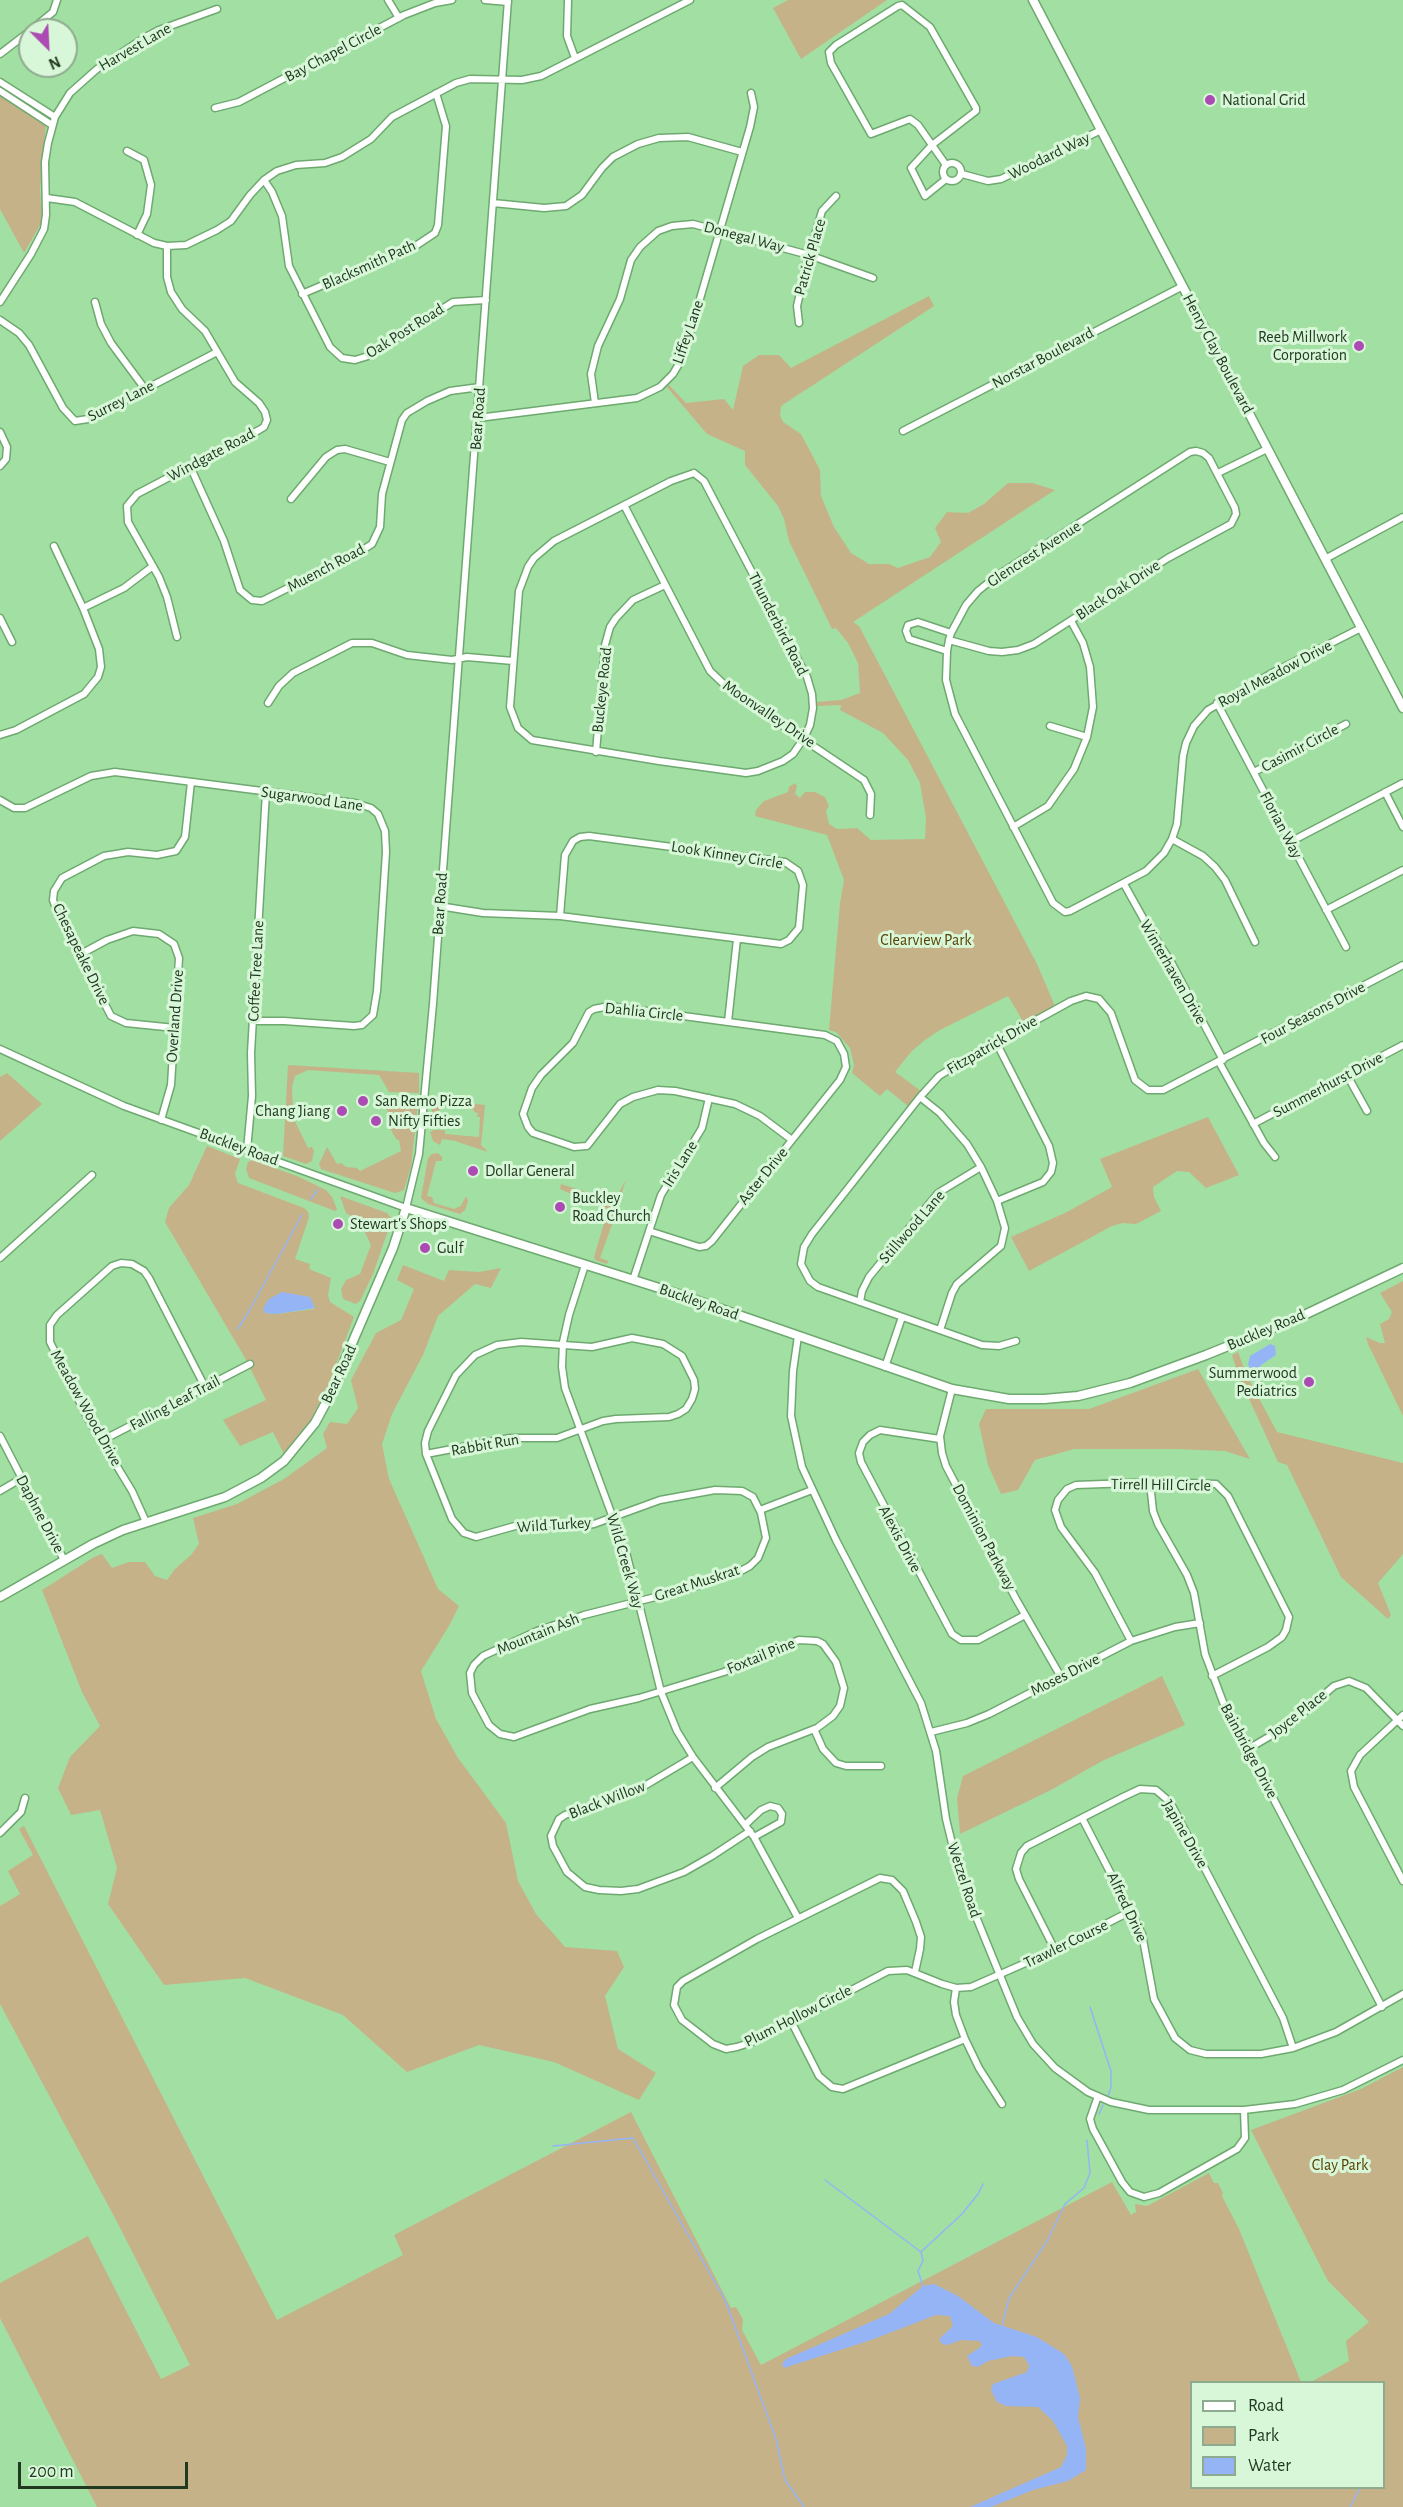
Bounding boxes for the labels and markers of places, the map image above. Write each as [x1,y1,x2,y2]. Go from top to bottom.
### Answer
place label: National Grid [1222,90,1306,110]
marker: National Grid [1203,93,1217,107]
place label: Reeb Millwork Corporation [1258,327,1347,365]
marker: Reeb Millwork Corporation [1352,339,1366,353]
place label: San Remo Pizza [375,1091,472,1111]
marker: San Remo Pizza [356,1094,370,1108]
place label: Chang Jiang [255,1101,330,1121]
marker: Chang Jiang [335,1104,349,1118]
place label: Nifty Fifties [388,1111,460,1131]
marker: Nifty Fifties [369,1114,383,1128]
place label: Dollar General [485,1161,575,1181]
marker: Dollar General [466,1164,480,1178]
place label: Buckley Road Church [572,1188,651,1226]
marker: Buckley Road Church [553,1200,567,1214]
place label: Stewart's Shops [350,1214,447,1234]
marker: Stewart's Shops [331,1217,345,1231]
place label: Gulf [437,1238,463,1258]
marker: Gulf [418,1241,432,1255]
place label: Summerwood Pediatrics [1209,1363,1297,1401]
marker: Summerwood Pediatrics [1302,1375,1316,1389]

